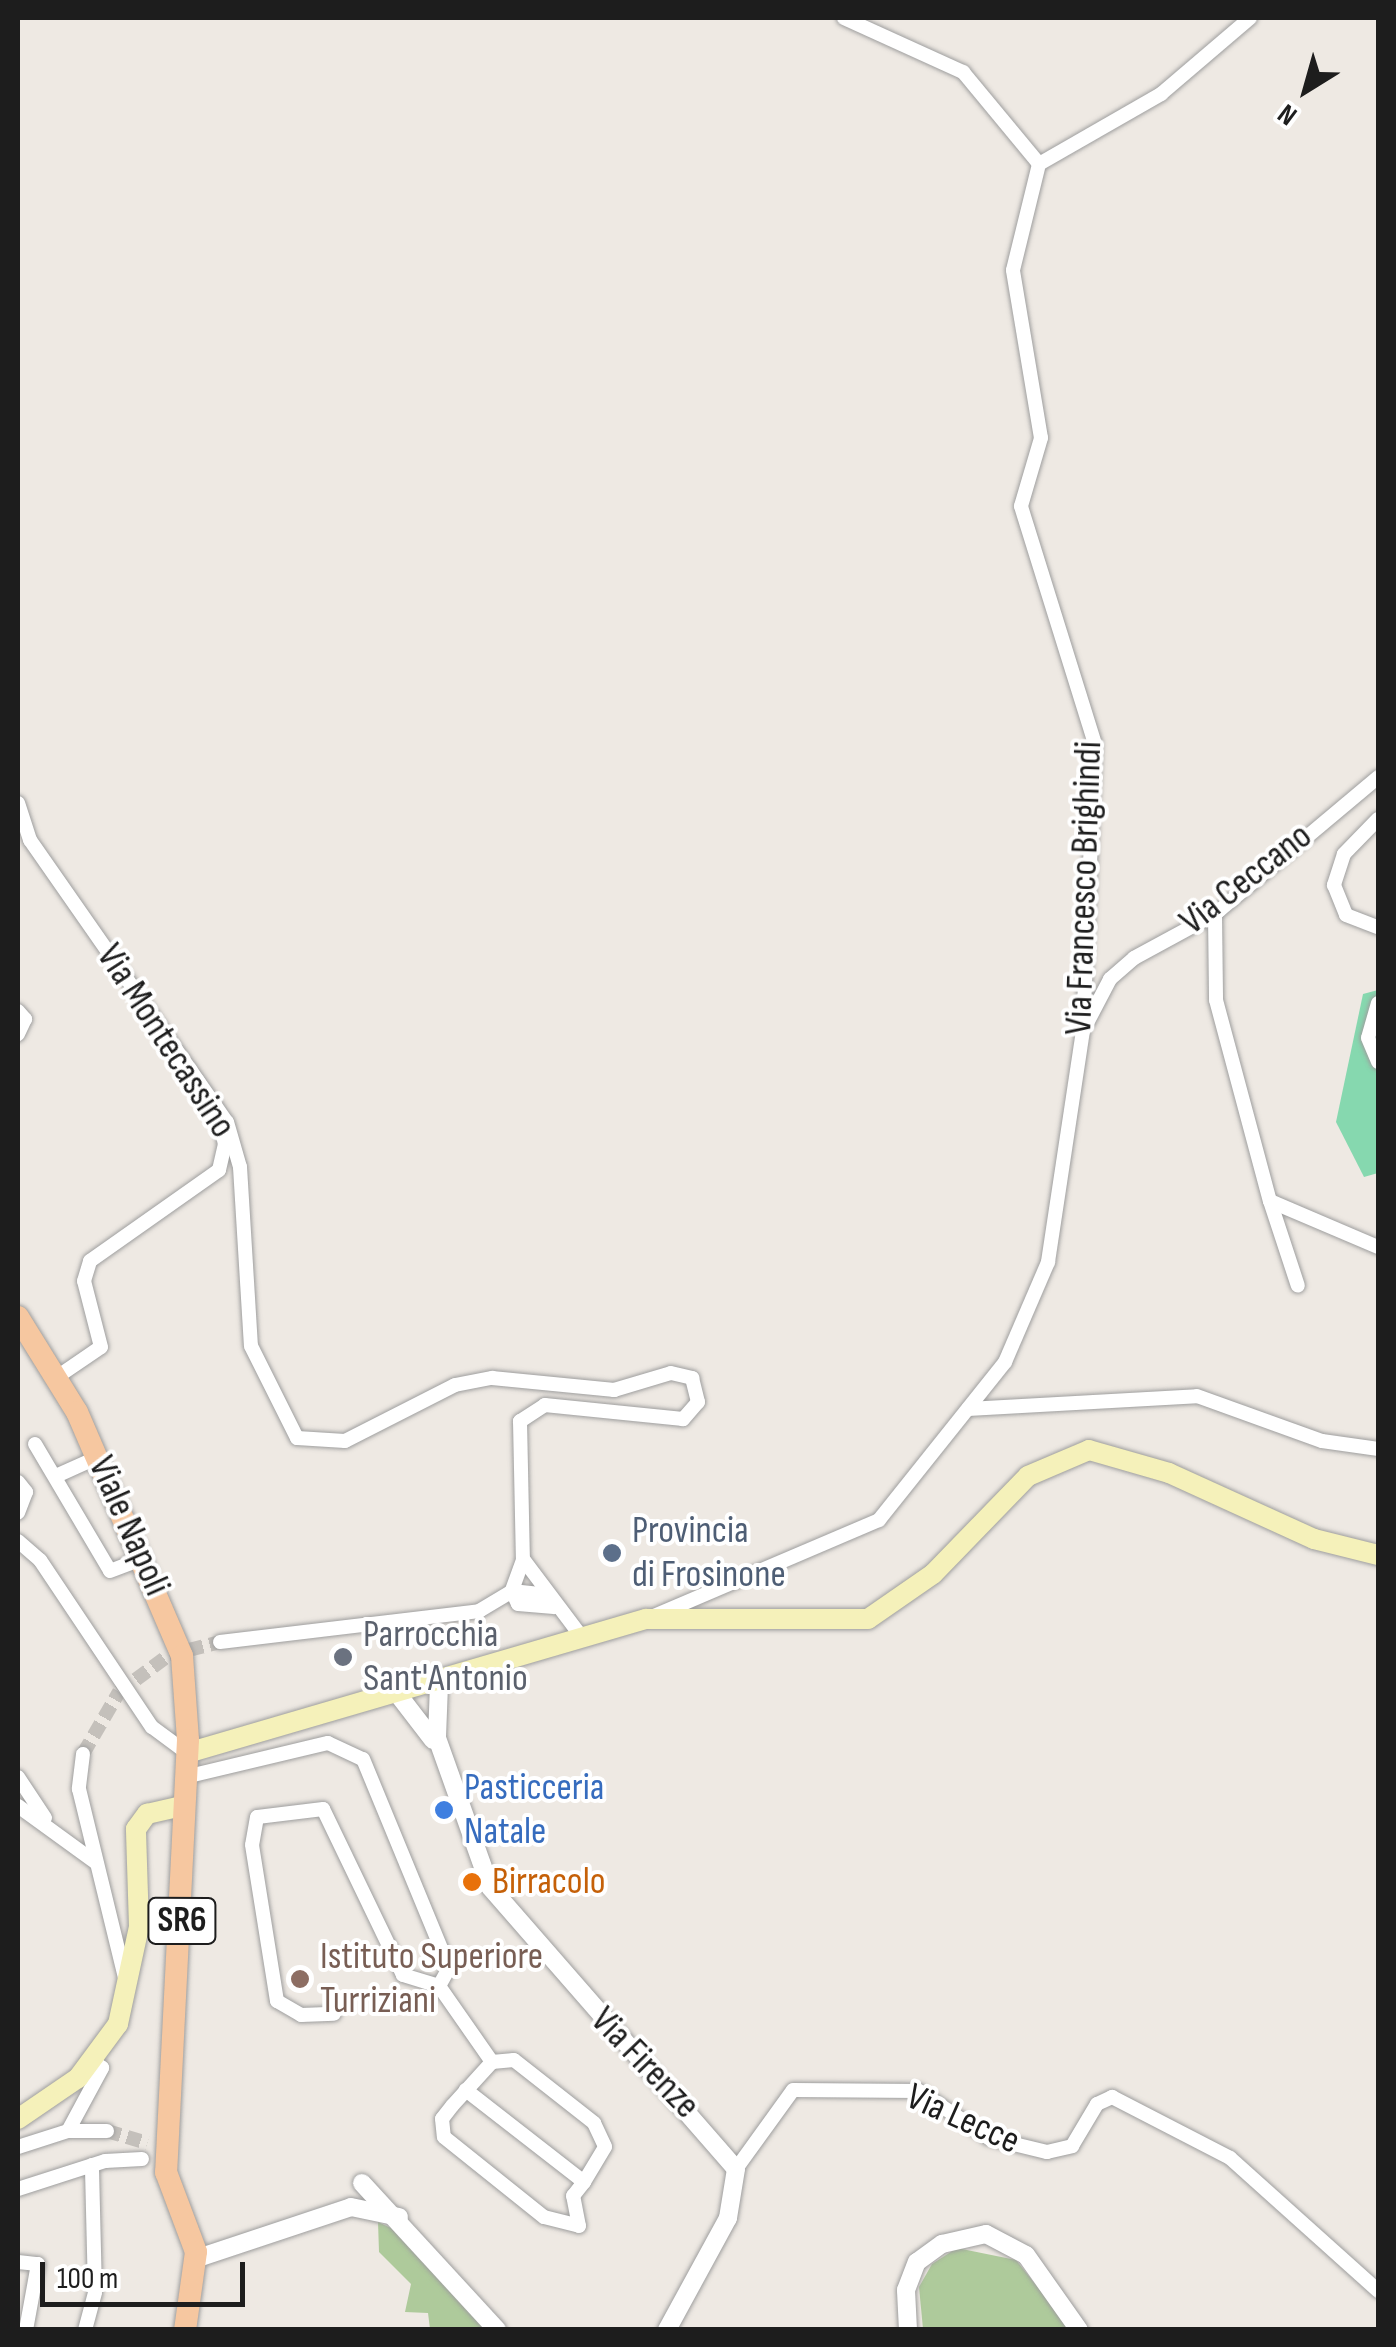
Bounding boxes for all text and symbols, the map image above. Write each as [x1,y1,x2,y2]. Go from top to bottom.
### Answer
north arrow [1256,40,1356,140]
text: N [1272,97,1304,132]
street label: Via Francesco Brighindi [1056,740,1112,1036]
street label: Via Ceccano [1171,813,1321,945]
street label: Via Montecassino [87,936,245,1146]
street label: Viale Napoli [78,1449,180,1603]
place label: Provincia di Frosinone [632,1508,786,1598]
marker: Provincia di Frosinone [601,1542,623,1564]
place label: Parrocchia Sant'Antonio [363,1612,528,1702]
marker: Parrocchia Sant'Antonio [332,1646,354,1668]
place label: Pasticceria Natale [464,1765,604,1855]
marker: Pasticceria Natale [433,1799,455,1821]
place label: Birracolo [492,1859,605,1905]
marker: Birracolo [461,1871,483,1893]
road number: SR6 [147,1891,217,1951]
place label: Istituto Superiore Turriziani [320,1934,543,2024]
marker: Istituto Superiore Turriziani [289,1968,311,1990]
street label: Via Firenze [581,1998,709,2128]
street label: Via Lecce [899,2074,1027,2164]
scale bar [45,2242,250,2304]
text: 100 m [57,2261,118,2297]

